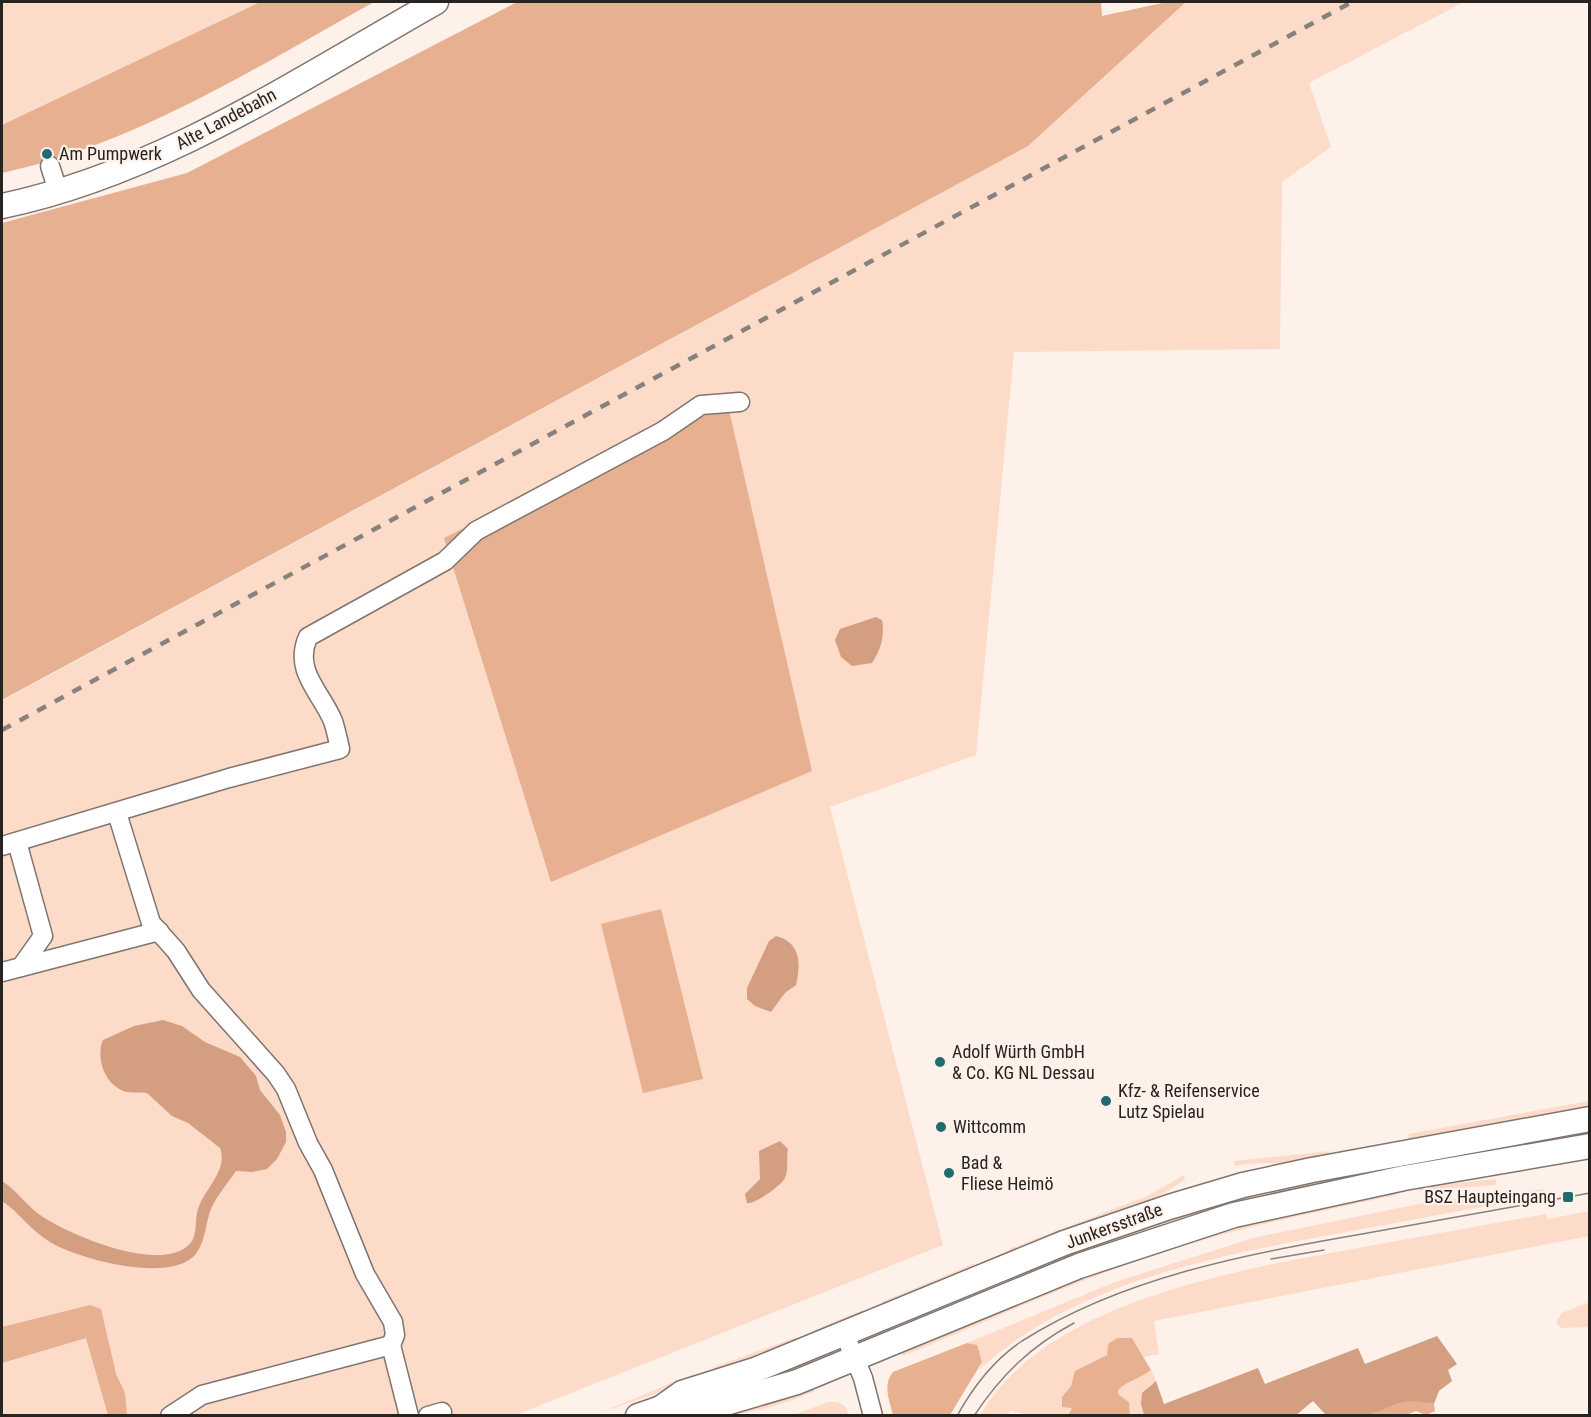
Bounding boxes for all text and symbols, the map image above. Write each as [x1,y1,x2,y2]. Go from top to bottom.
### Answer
street label: Alte Landebahn [172,83,280,154]
place label: Am Pumpwerk [59,143,162,164]
marker: Am Pumpwerk [40,147,54,161]
place label: Adolf Würth GmbH & Co. KG NL Dessau [952,1041,1095,1083]
marker: Adolf Würth GmbH & Co. KG NL Dessau [933,1055,947,1069]
place label: Kfz- & Reifenservice Lutz Spielau [1118,1080,1260,1122]
marker: Kfz- & Reifenservice Lutz Spielau [1099,1094,1113,1108]
place label: Wittcomm [953,1116,1026,1137]
marker: Wittcomm [934,1120,948,1134]
place label: Bad & Fliese Heimö [961,1152,1053,1194]
marker: Bad & Fliese Heimö [942,1166,956,1180]
place label: BSZ Haupteingang [1424,1186,1556,1207]
marker: BSZ Haupteingang [1561,1190,1575,1204]
street label: Junkersstraße [1063,1198,1165,1253]

